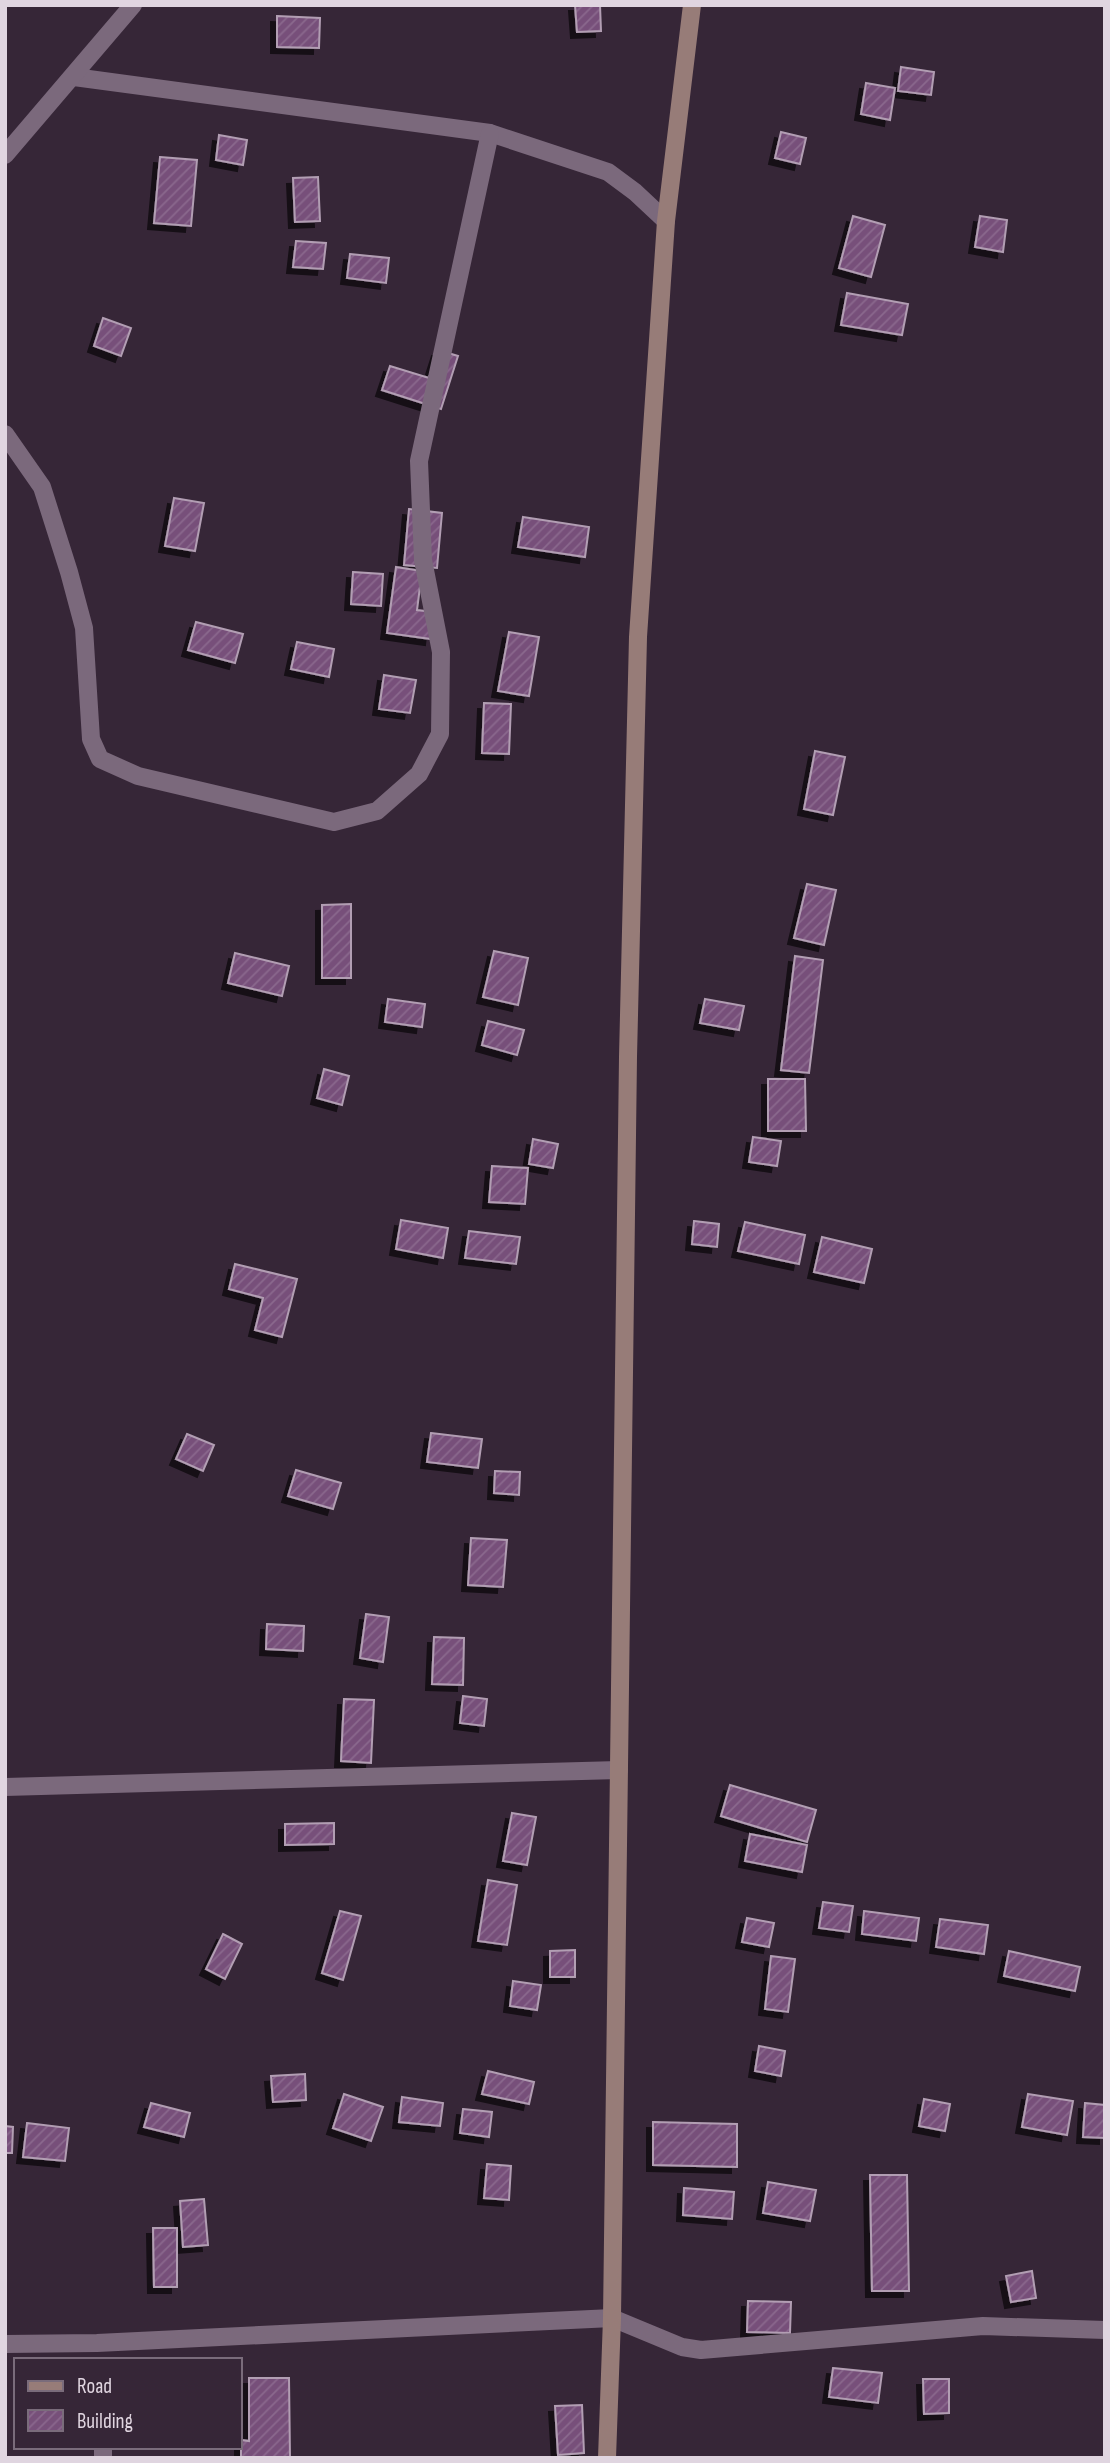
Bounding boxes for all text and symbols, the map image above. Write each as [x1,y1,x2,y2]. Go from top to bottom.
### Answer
legend [14,2358,242,2449]
text: Road [77,2374,112,2399]
text: Building [77,2409,133,2434]

